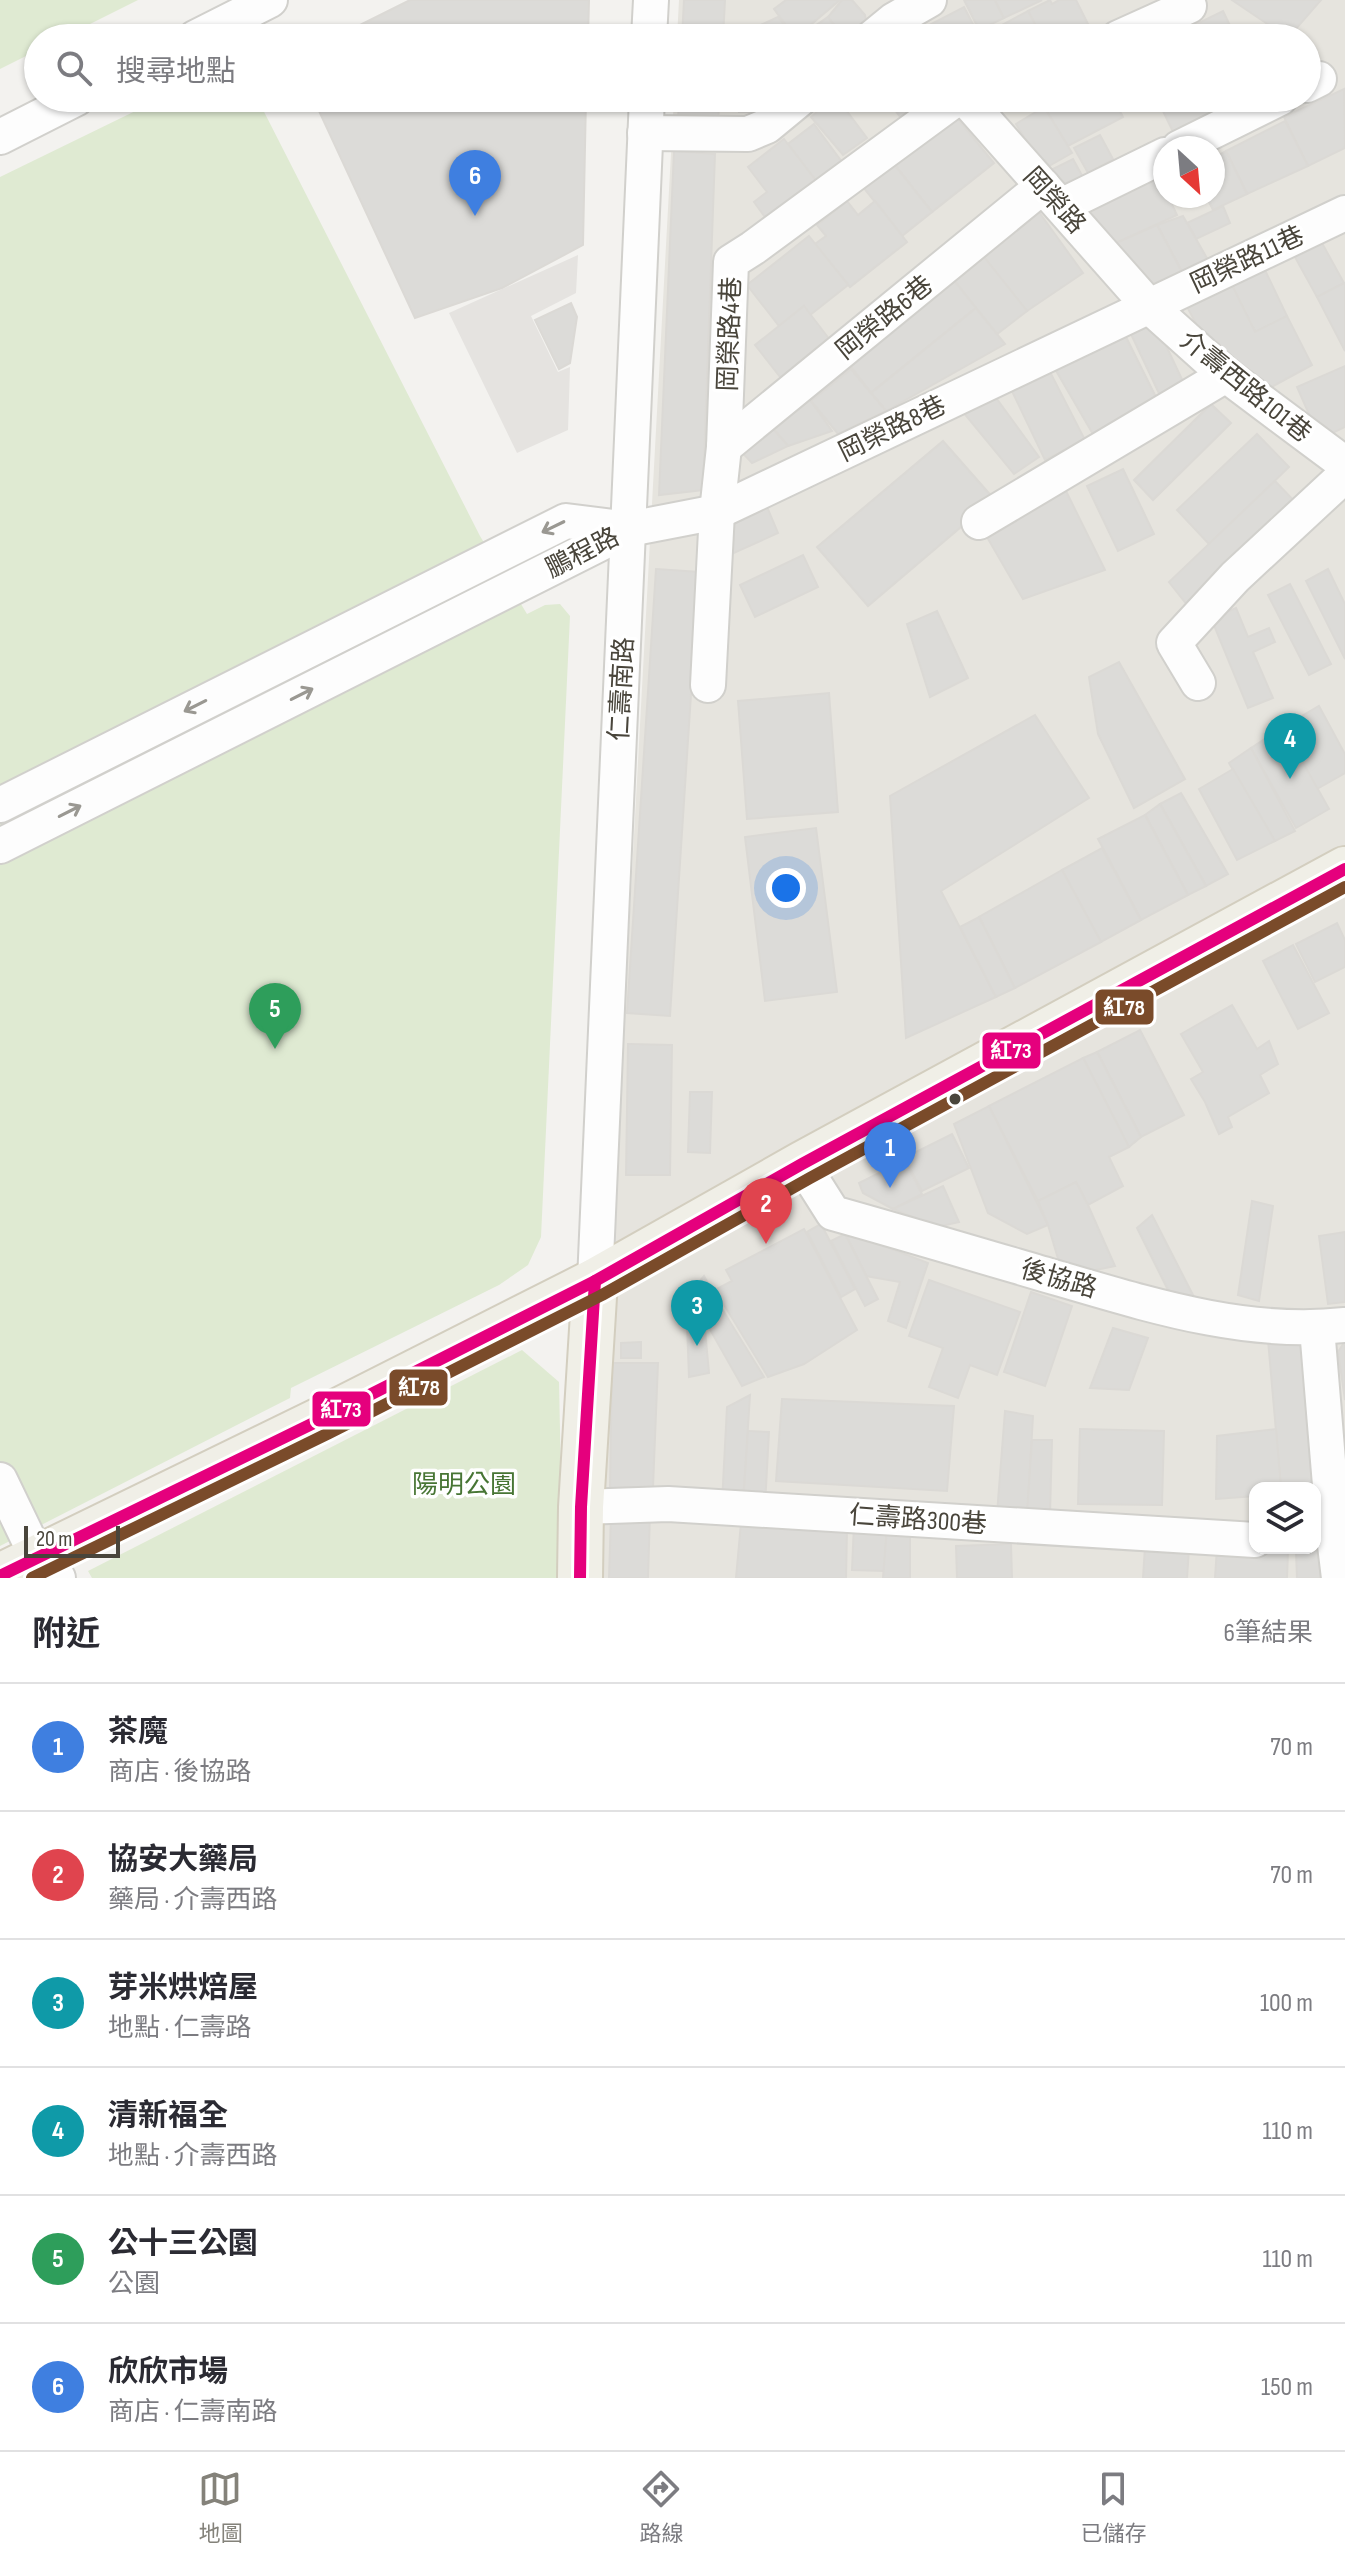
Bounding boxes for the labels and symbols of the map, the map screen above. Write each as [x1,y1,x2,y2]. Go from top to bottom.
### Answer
north arrow [1153,136,1225,208]
pin: 6 [449,150,501,216]
street label: 岡榮路 [1016,162,1092,240]
street label: 岡榮路11巷 [1186,220,1310,300]
street label: 岡榮路6巷 [830,270,940,367]
street label: 岡榮路4巷 [713,276,748,392]
street label: 介壽西路101巷 [1173,325,1317,449]
street label: 岡榮路8巷 [834,390,951,469]
one-way arrow [541,520,565,535]
street label: 鵬程路 [541,522,624,585]
street label: 仁壽南路 [604,636,641,742]
one-way arrow [289,685,313,701]
one-way arrow [183,699,207,715]
pin: 4 [1264,713,1316,779]
one-way arrow [57,802,81,818]
your location [766,868,806,908]
pin: 5 [249,983,301,1049]
line badge: 紅78 [1094,988,1155,1026]
text: 紅78 [1103,995,1145,1022]
line badge: 紅73 [981,1031,1042,1070]
text: 紅73 [990,1038,1032,1065]
unlabelled marker [947,1091,963,1107]
pin: 1 [864,1122,916,1188]
pin: 2 [740,1178,792,1244]
street label: 後協路 [1017,1254,1100,1305]
pin: 3 [671,1280,723,1346]
line badge: 紅78 [388,1368,449,1407]
text: 紅78 [398,1375,440,1402]
line badge: 紅73 [311,1390,372,1428]
text: 紅73 [320,1397,362,1424]
park label: 陽明公園 [412,1470,516,1501]
street label: 仁壽路300巷 [848,1500,988,1541]
scale bar [24,1522,120,1558]

